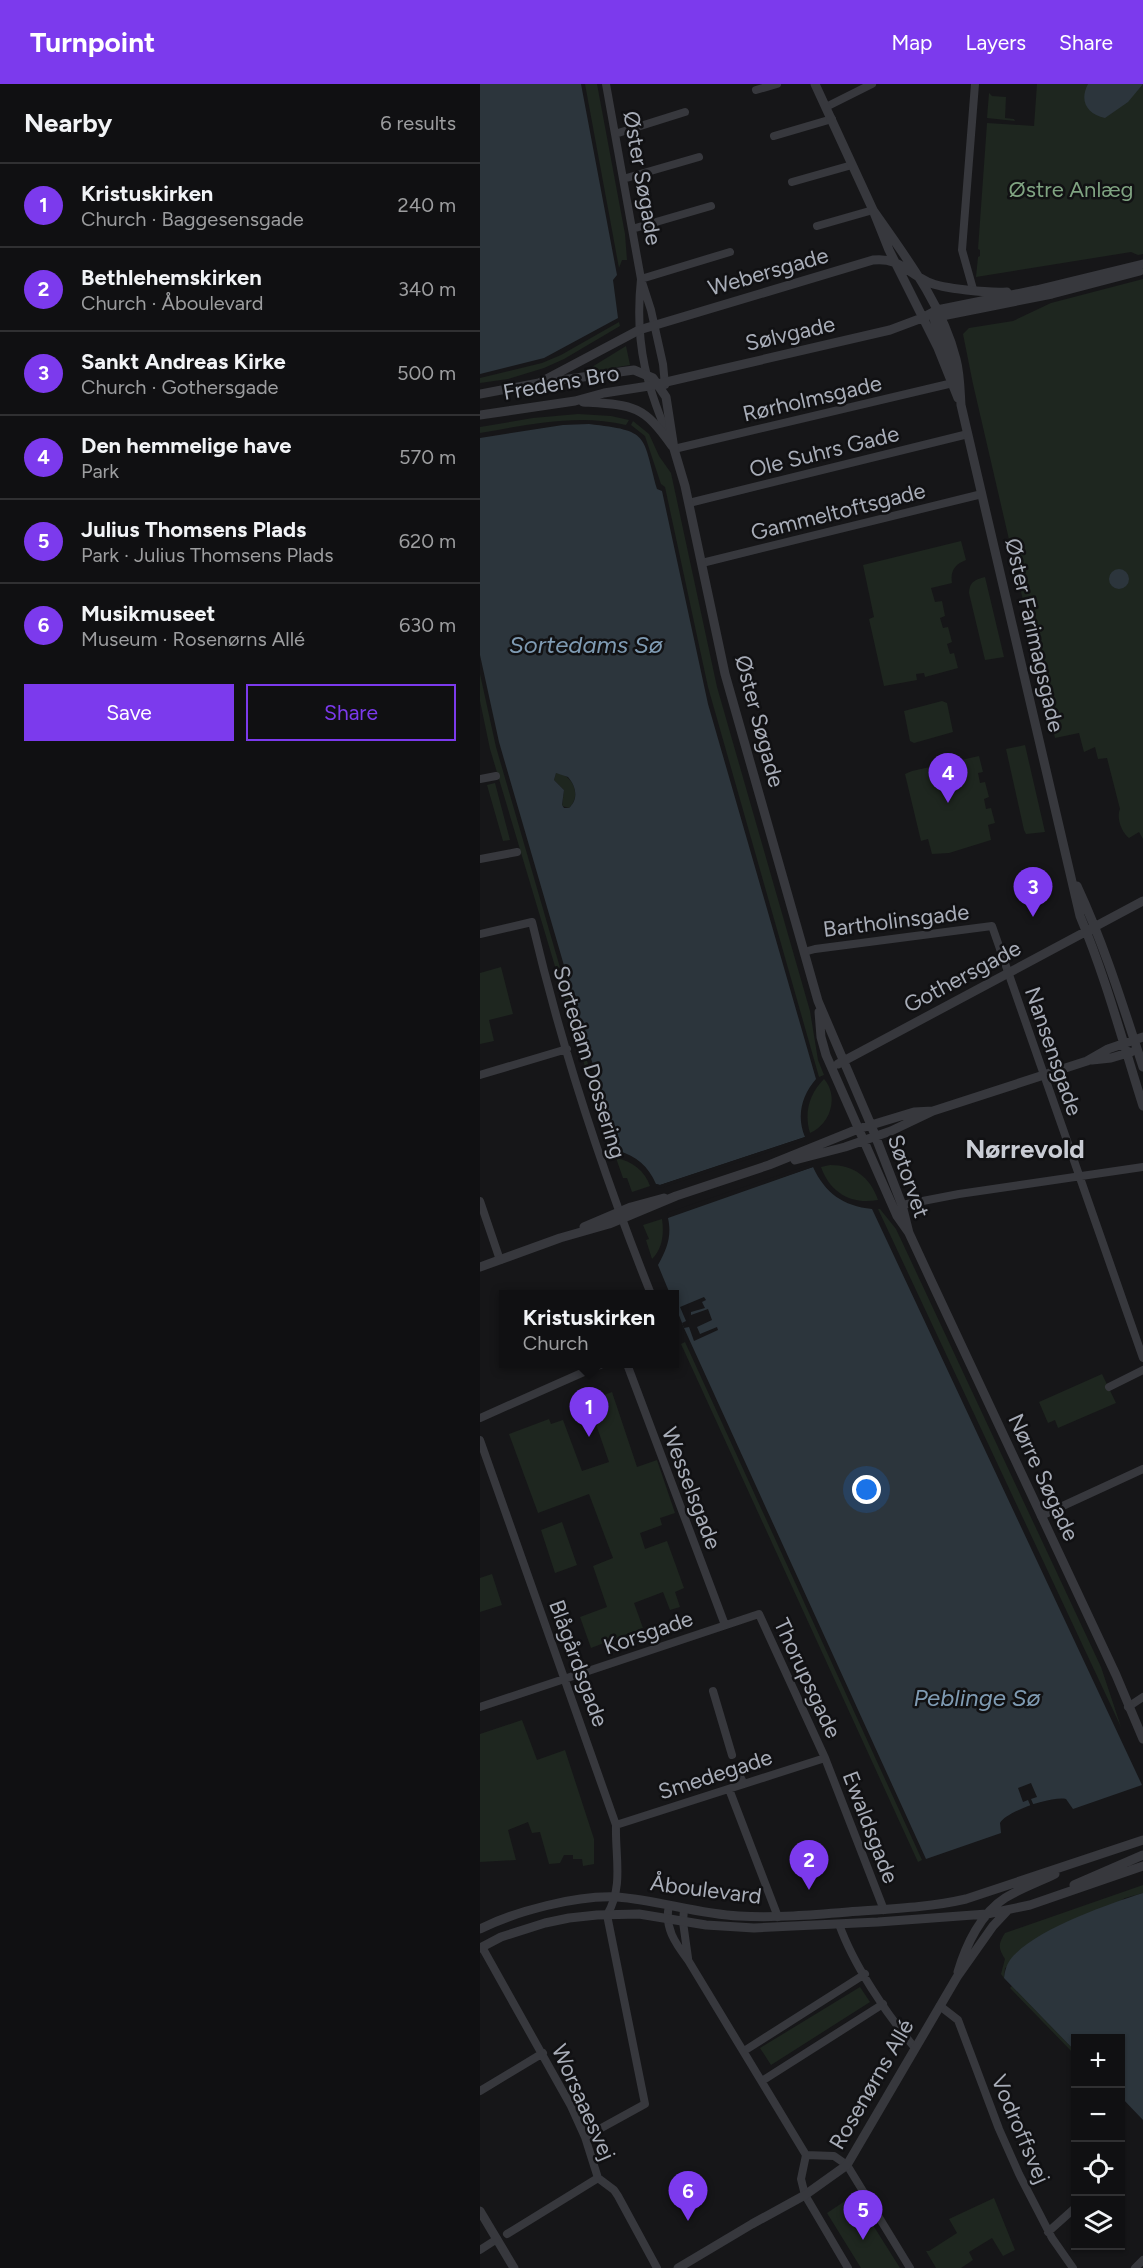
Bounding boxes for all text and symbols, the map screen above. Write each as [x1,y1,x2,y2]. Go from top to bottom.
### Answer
text: Turnpoint [30,25,155,59]
text: Map [892,30,932,55]
text: Layers [965,30,1026,55]
text: Share [1059,30,1113,55]
text: Nearby [24,107,112,139]
street label: Øster Søgade [617,109,668,247]
text: 6 results [380,111,456,135]
park label: Østre Anlæg [1009,176,1133,203]
text: Kristuskirken [81,180,213,207]
text: 1 [39,193,48,217]
text: 240 m [398,193,456,217]
text: Church · Baggesensgade [81,207,304,231]
street label: Webersgade [705,241,831,302]
text: Bethlehemskirken [81,264,262,291]
text: 2 [38,277,49,301]
text: 340 m [398,277,456,301]
text: Church · Åboulevard [81,291,263,315]
street label: Sølvgade [743,310,838,357]
text: Sankt Andreas Kirke [81,348,286,375]
street label: Fredens Bro [501,359,621,406]
text: 3 [38,361,49,385]
text: 500 m [397,361,456,385]
street label: Rørholmsgade [740,369,884,428]
text: Church · Gothersgade [81,375,279,399]
street label: Ole Suhrs Gade [746,420,902,483]
text: Den hemmelige have [81,432,291,459]
text: 4 [37,445,50,469]
text: 570 m [399,445,456,469]
text: Park [81,459,119,483]
street label: Gammeltoftsgade [748,477,928,546]
text: Julius Thomsens Plads [81,516,306,543]
text: 5 [38,529,49,553]
text: 620 m [399,529,456,553]
street label: Øster Farimagsgade [999,535,1070,735]
text: Park · Julius Thomsens Plads [81,543,334,567]
text: Musikmuseet [81,600,215,627]
text: 6 [38,613,49,637]
text: 630 m [399,613,456,637]
text: Museum · Rosenørns Allé [81,627,305,651]
water label: Sortedams Sø [509,630,664,659]
street label: Øster Søgade [729,652,790,790]
button: Save [24,684,234,741]
button: Share [246,684,456,741]
pin: 4 [928,754,968,803]
pin: 3 [1014,868,1052,917]
street label: Bartholinsgade [821,898,971,943]
street label: Gothersgade [899,934,1025,1019]
street label: Sortedam Dossering [547,962,632,1162]
street label: Nansensgade [1019,983,1088,1119]
street label: Søtorvet [882,1131,935,1221]
district label: Nørrevold [965,1133,1085,1165]
popup [499,1290,679,1368]
text: Kristuskirken [523,1304,655,1331]
text: Church [523,1331,588,1355]
pin: 1 [570,1388,608,1437]
street label: Nørre Søgade [1002,1409,1085,1545]
street label: Wesselsgade [656,1423,727,1553]
your location [852,1475,881,1504]
street label: Blågårdsgade [543,1596,614,1730]
street label: Korsgade [600,1605,696,1660]
street label: Thorupsgade [768,1614,847,1742]
water label: Peblinge Sø [913,1683,1041,1712]
street label: Smedegade [655,1743,776,1806]
street label: Ewaldsgade [837,1767,904,1887]
pin: 2 [790,1840,828,1890]
street label: Åboulevard [649,1869,763,1910]
street label: Rosenørns Allé [823,2014,920,2154]
map controls [1071,2034,1125,2250]
button: + [1071,2034,1125,2088]
street label: Worsaaesvej [546,2040,621,2165]
street label: Vodroffsvej [985,2071,1056,2188]
button: − [1071,2088,1125,2142]
button: locate [1071,2142,1125,2196]
pin: 6 [668,2172,708,2221]
pin: 5 [844,2190,883,2240]
button: layers [1071,2196,1125,2250]

